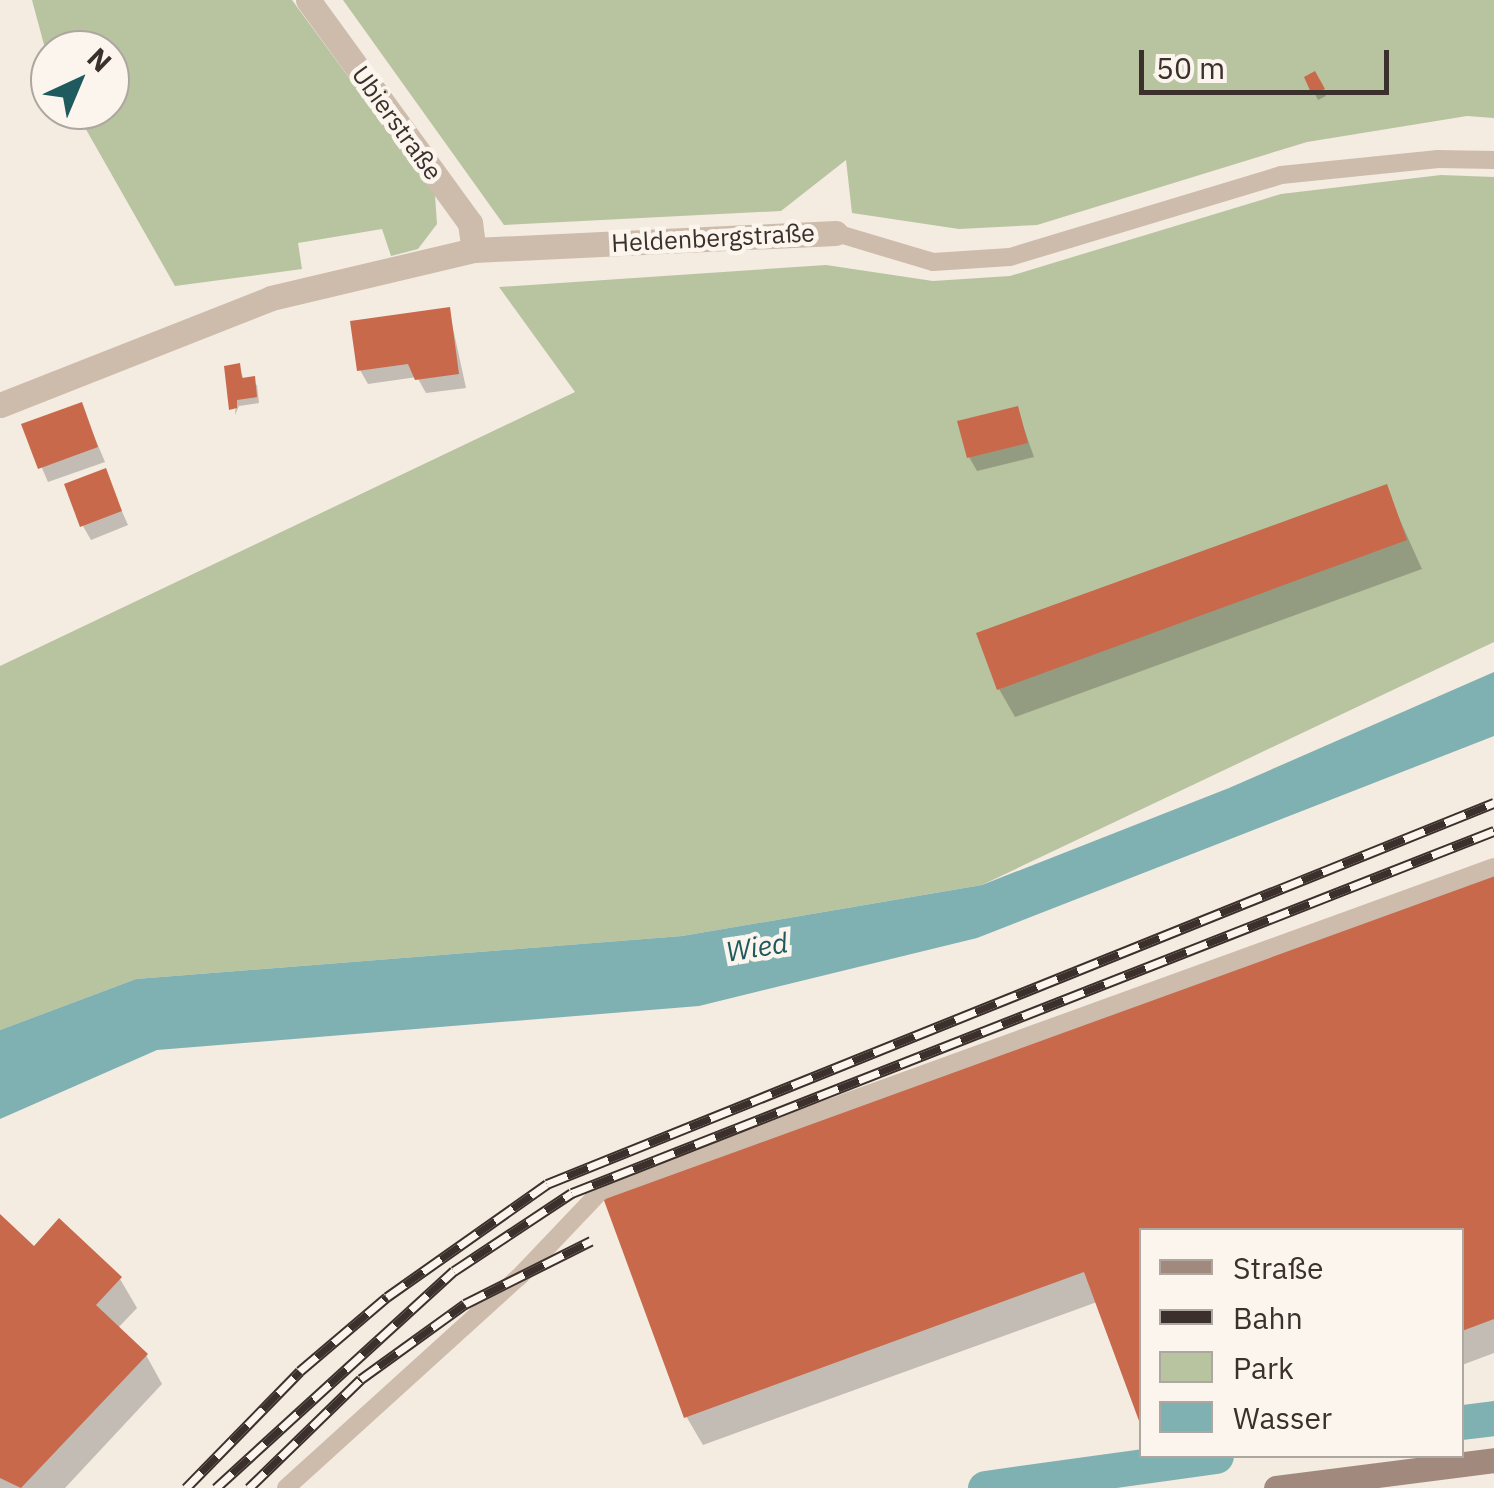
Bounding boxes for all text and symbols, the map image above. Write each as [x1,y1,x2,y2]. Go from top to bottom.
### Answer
north arrow [30,30,130,130]
scale bar [1144,30,1394,92]
text: N [80,39,120,80]
text: 50 m [1156,48,1225,87]
street label: Ubierstraße [346,60,448,186]
street label: Heldenbergstraße [611,218,815,258]
water label: Wied [724,926,790,968]
legend [1139,1228,1464,1458]
text: Straße [1233,1248,1324,1287]
text: Bahn [1233,1298,1303,1337]
text: Park [1233,1348,1294,1387]
text: Wasser [1233,1398,1332,1437]

